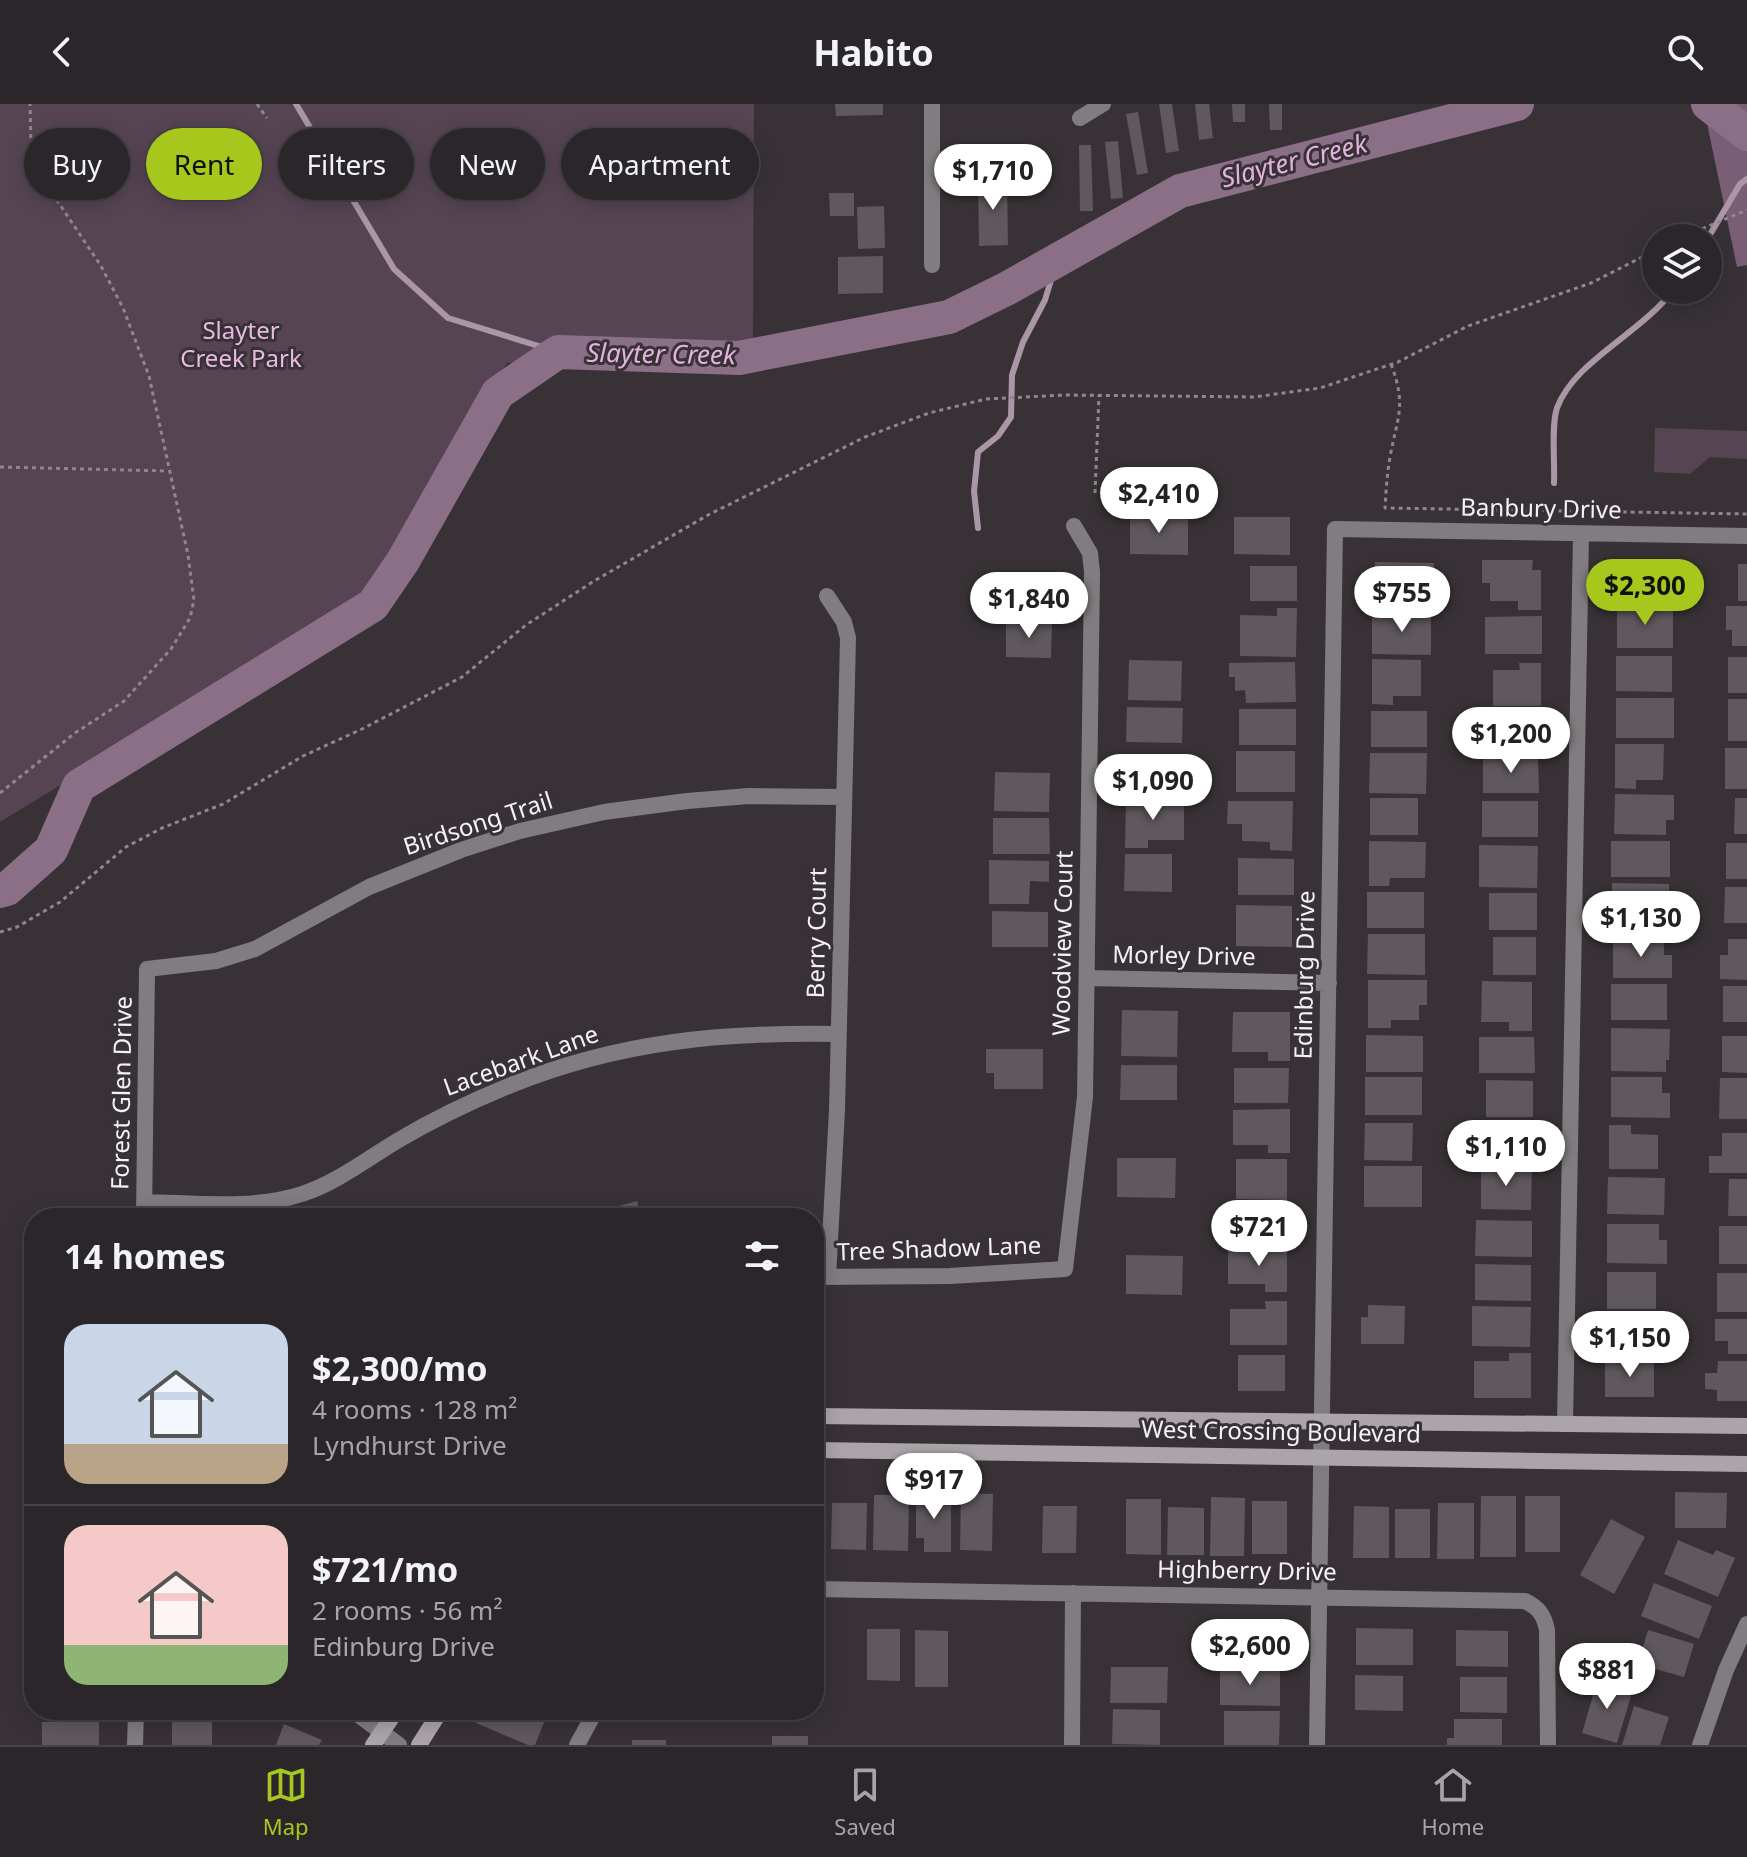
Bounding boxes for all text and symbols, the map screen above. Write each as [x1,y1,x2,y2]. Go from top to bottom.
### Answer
text: Habito [813,28,934,77]
icon: back [40,30,84,74]
icon: search [1663,30,1707,74]
water label: Slayter Creek [1217,124,1372,196]
chip: Buy [24,128,130,200]
chip: Rent [146,128,262,200]
chip: Filters [278,128,414,200]
chip: New [430,128,545,200]
chip: Apartment [561,128,759,200]
pin: $1,710 [928,144,1058,212]
text: $1,710 [952,152,1034,188]
map controls [1642,224,1722,304]
button: layers [1642,224,1722,304]
park label: Slayter Creek Park [180,313,302,374]
water label: Slayter Creek [586,334,737,372]
pin: $2,410 [1094,467,1224,535]
text: $2,410 [1118,475,1200,511]
street label: Banbury Drive [1460,490,1622,525]
pin: $2,300 [1580,559,1710,627]
pin: $755 [1355,566,1449,634]
text: $2,300 [1604,567,1686,603]
pin: $1,840 [964,572,1094,640]
text: $755 [1372,574,1432,610]
text: $1,840 [988,580,1070,616]
pin: $1,200 [1446,707,1576,775]
text: $1,200 [1470,715,1552,751]
pin: $1,090 [1088,754,1218,822]
text: $1,090 [1112,762,1194,798]
street label: Birdsong Trail [399,783,556,862]
street label: Woodview Court [1043,850,1080,1036]
street label: Berry Court [798,867,833,999]
street label: Edinburg Drive [1286,890,1321,1060]
pin: $1,130 [1576,891,1706,959]
text: $1,130 [1600,899,1682,935]
street label: Morley Drive [1112,937,1256,972]
street label: Forest Glen Drive [102,996,139,1190]
street label: Lacebark Lane [438,1016,603,1103]
pin: $1,110 [1441,1120,1571,1188]
text: $1,110 [1465,1128,1547,1164]
pin: $721 [1212,1200,1306,1268]
text: $721 [1229,1208,1289,1244]
street label: Tree Shadow Lane [836,1227,1042,1268]
text: 14 homes [64,1233,226,1279]
icon: filters [740,1234,784,1278]
pin: $1,150 [1565,1311,1695,1379]
text: $1,150 [1589,1319,1671,1355]
text: $2,300/mo [312,1345,487,1391]
icon: home [128,1356,224,1452]
text: 4 rooms · 128 m² [312,1391,517,1427]
street label: West Crossing Boulevard [1141,1412,1421,1449]
text: Lyndhurst Drive [312,1427,507,1463]
pin: $917 [887,1453,981,1521]
text: $917 [904,1461,964,1497]
text: $721/mo [312,1546,458,1592]
street label: Highberry Drive [1157,1551,1337,1588]
icon: home [128,1557,224,1653]
text: 2 rooms · 56 m² [312,1592,502,1628]
pin: $2,600 [1185,1619,1315,1687]
text: $2,600 [1209,1627,1291,1663]
text: Edinburg Drive [312,1628,495,1664]
pin: $881 [1560,1643,1654,1711]
text: $881 [1577,1651,1637,1687]
tab: Map [263,1763,309,1841]
tab: Saved [834,1763,896,1841]
tab: Home [1422,1763,1484,1841]

